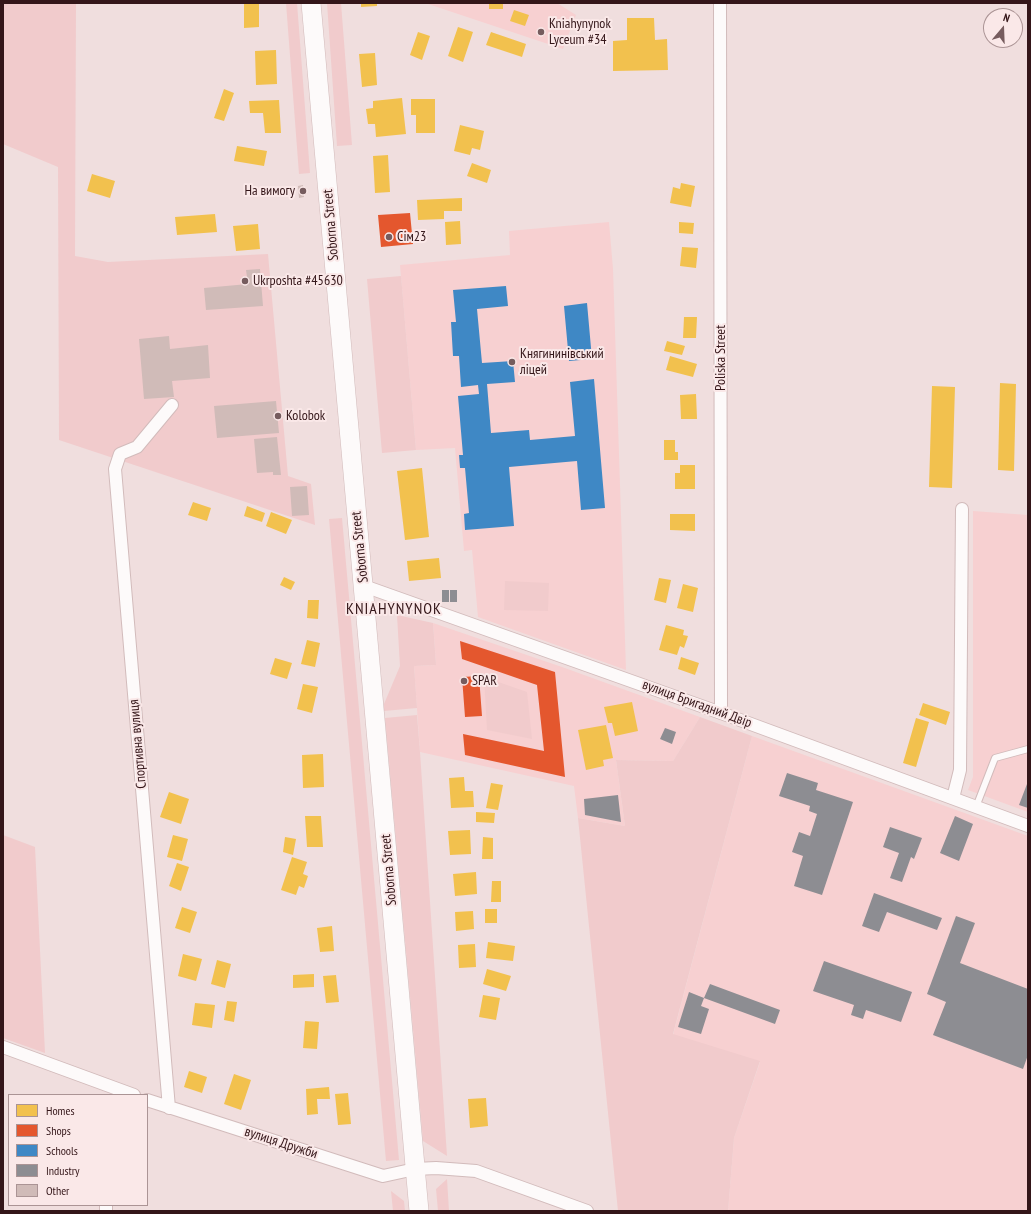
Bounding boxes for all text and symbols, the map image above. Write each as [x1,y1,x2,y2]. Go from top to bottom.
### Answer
north arrow [983,8,1023,48]
text: N [1001,10,1012,25]
place label: Kniahynynok Lyceum #34 [549,16,611,48]
marker: Kniahynynok Lyceum #34 [536,27,546,37]
place label: На вимогу [244,183,295,199]
marker: На вимогу [298,186,308,196]
street label: Soborna Street [320,189,342,261]
place label: Сім23 [397,229,426,245]
marker: Сім23 [384,232,394,242]
place label: Ukrposhta #45630 [253,273,343,289]
marker: Ukrposhta #45630 [240,276,250,286]
street label: Poliska Street [713,325,729,391]
place label: Княгининівський ліцей [520,346,604,378]
marker: Княгининівський ліцей [507,357,517,367]
place label: Kolobok [286,408,325,424]
marker: Kolobok [273,411,283,421]
street label: Soborna Street [348,510,372,584]
district label: KNIAHYNYNOK [346,599,442,619]
place label: SPAR [472,673,497,689]
marker: SPAR [459,676,469,686]
street label: вулиця Бригадний Двір [640,676,754,732]
street label: Спортивна вулиця [126,699,150,789]
street label: Soborna Street [378,834,400,906]
legend [8,1094,148,1206]
text: Homes [46,1103,74,1118]
text: Shops [46,1123,71,1138]
street label: вулиця Дружби [242,1123,320,1163]
text: Schools [46,1143,78,1158]
text: Industry [46,1163,80,1178]
text: Other [46,1183,69,1198]

